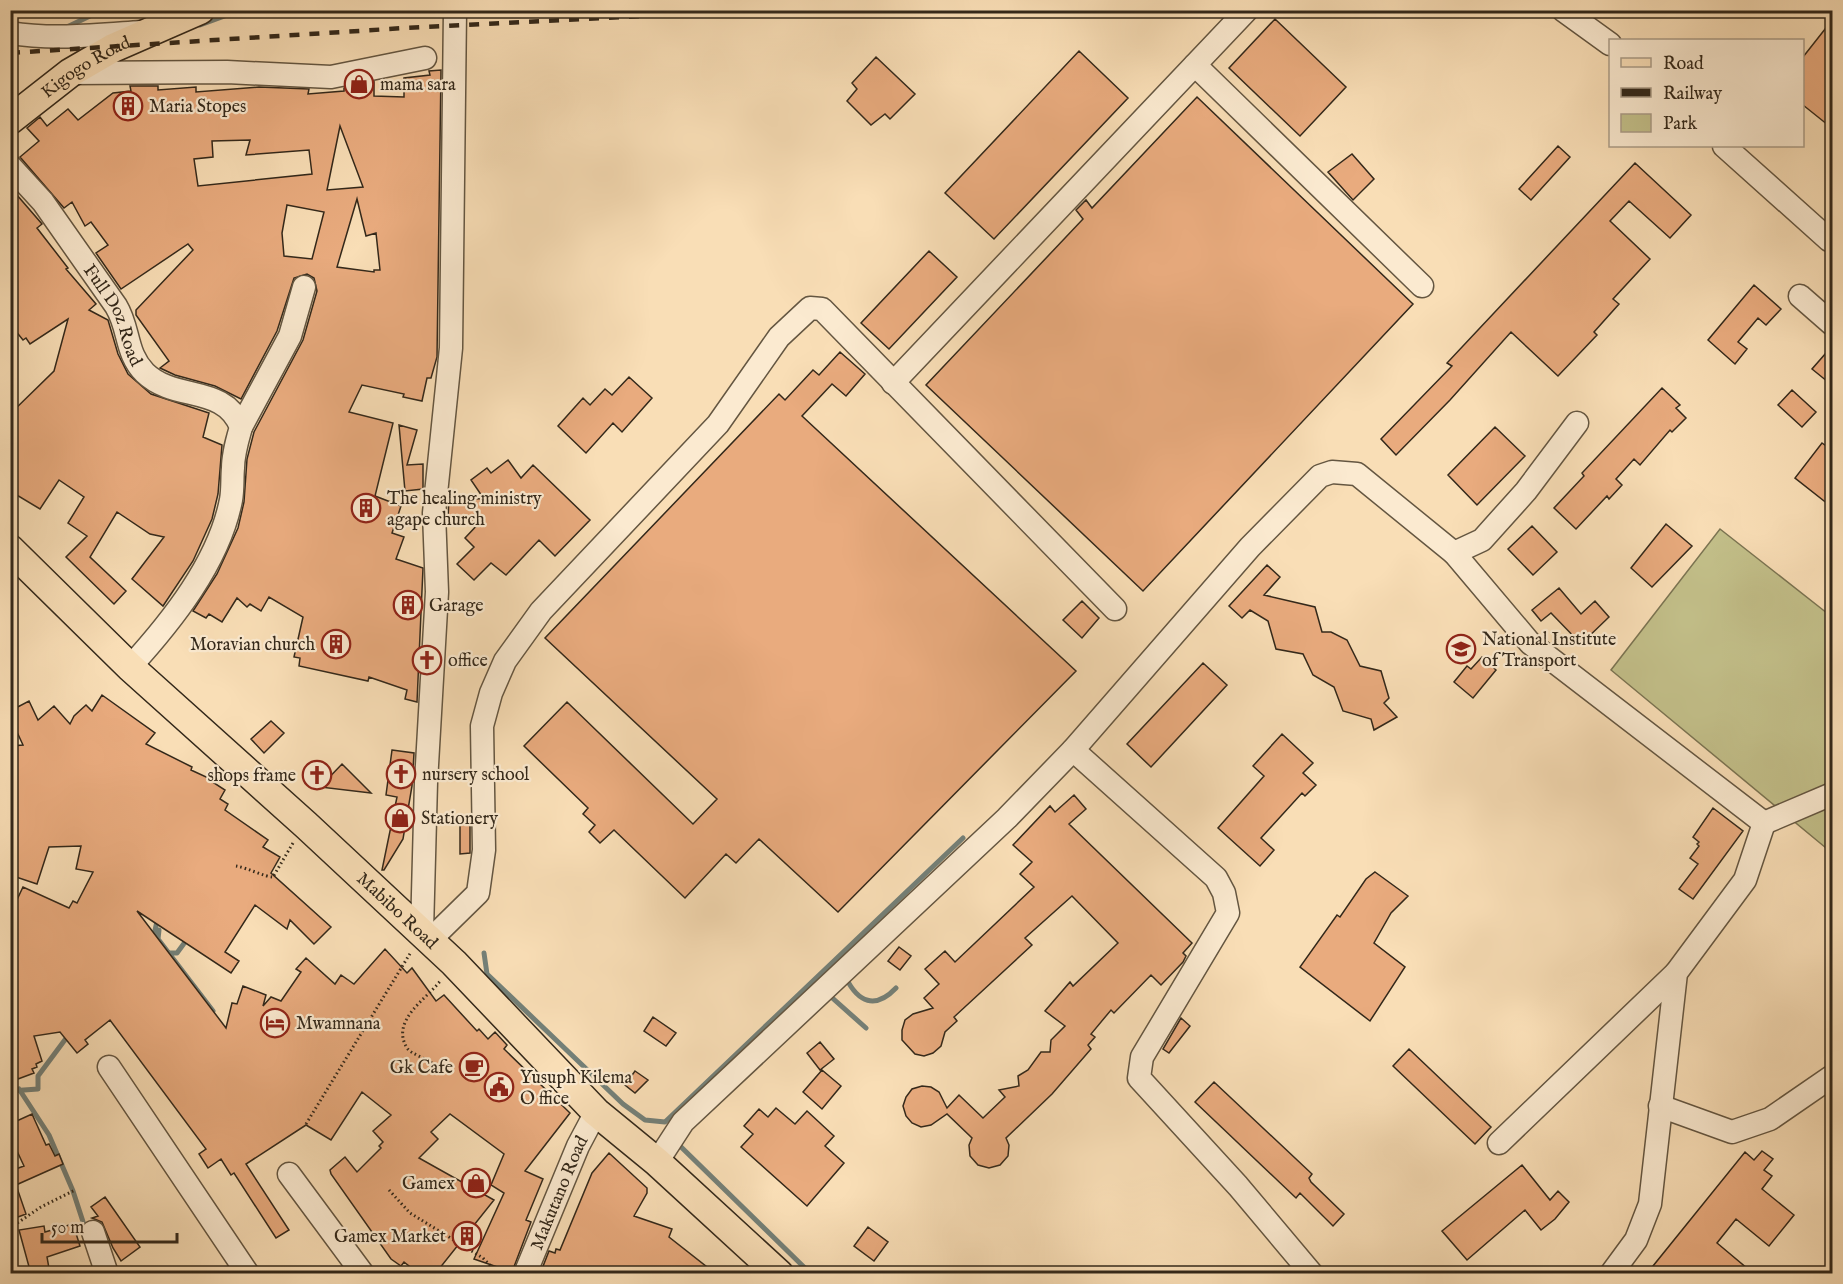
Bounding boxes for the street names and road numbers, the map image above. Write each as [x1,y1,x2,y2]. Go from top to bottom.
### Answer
street label: Kigogo Road [37,32,135,104]
street label: Full Doz Road [77,260,147,371]
street label: Mabibo Road [351,868,442,955]
street label: Makutano Road [526,1132,594,1254]

